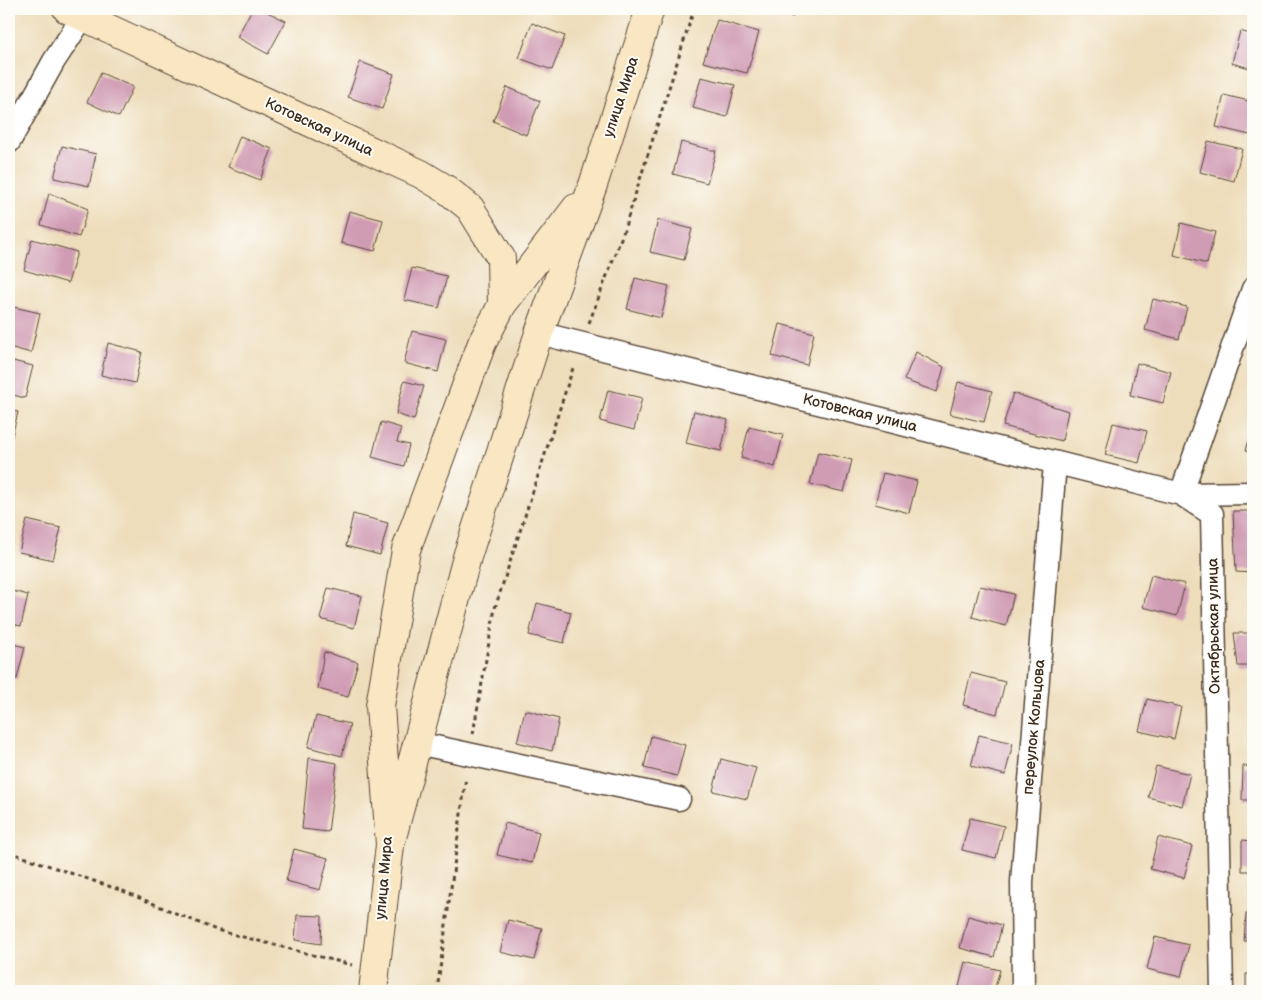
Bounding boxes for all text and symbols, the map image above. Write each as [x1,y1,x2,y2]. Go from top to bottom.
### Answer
street label: улица Мира [599,54,643,140]
street label: Котовская улица [262,94,376,160]
street label: Котовская улица [801,390,919,436]
street label: Октябрьская улица [1203,558,1225,694]
street label: переулок Кольцова [1019,658,1049,795]
street label: улица Мира [371,835,397,921]

